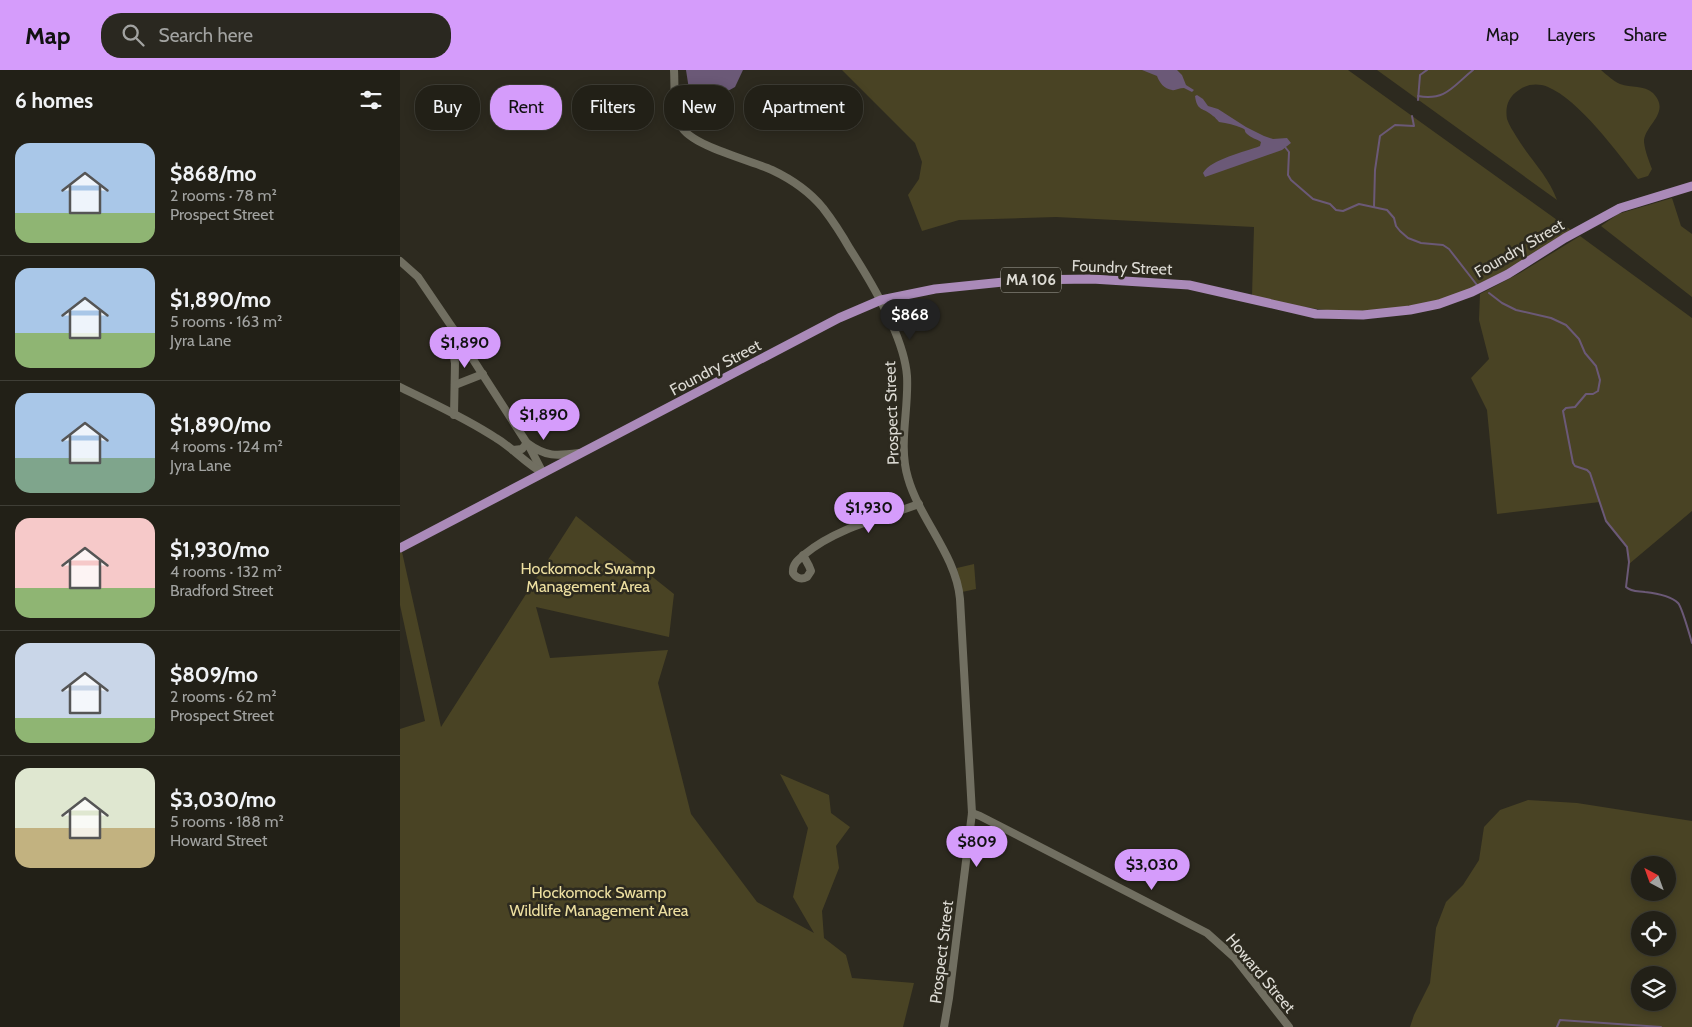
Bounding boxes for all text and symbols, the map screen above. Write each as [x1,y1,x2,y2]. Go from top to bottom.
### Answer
search box [101,13,451,58]
text: Map [25,21,71,50]
icon: search [119,21,147,49]
text: Search here [159,24,253,47]
text: Map [1486,24,1519,46]
text: Layers [1547,24,1596,46]
text: Share [1624,24,1667,46]
chip: Buy [415,85,480,130]
chip: Rent [490,85,562,130]
chip: Filters [572,85,654,130]
chip: New [664,85,734,130]
chip: Apartment [744,85,863,130]
icon: filters [357,86,385,114]
text: 6 homes [15,88,93,113]
text: $868/mo [170,161,257,186]
icon: home [55,163,115,223]
text: 2 rooms · 78 m² [170,186,277,205]
text: Prospect Street [170,205,274,224]
street label: Foundry Street [1471,215,1568,282]
street label: Foundry Street [1071,256,1173,279]
road number: MA 106 [1001,268,1061,292]
text: $1,890/mo [170,287,271,312]
icon: home [55,288,115,348]
pin: $868 [880,298,940,341]
text: $868 [891,305,929,324]
text: 5 rooms · 163 m² [170,312,282,331]
pin: $1,890 [424,326,506,369]
text: Jyra Lane [170,331,231,350]
text: $1,890 [441,333,489,352]
street label: Foundry Street [666,335,765,399]
street label: Prospect Street [880,360,903,465]
pin: $1,890 [503,398,585,441]
text: $1,890 [520,405,568,424]
text: $1,890/mo [170,412,271,437]
icon: home [55,413,115,473]
text: 4 rooms · 124 m² [170,437,283,456]
text: Jyra Lane [170,456,231,475]
pin: $1,930 [828,492,910,534]
text: $1,930 [845,498,893,517]
text: $1,930/mo [170,537,269,562]
icon: home [55,538,115,598]
park label: Hockomock Swamp Management Area [521,559,656,596]
text: 4 rooms · 132 m² [170,562,282,581]
text: Bradford Street [170,581,273,600]
text: $809/mo [170,662,258,687]
icon: home [55,663,115,723]
text: 2 rooms · 62 m² [170,687,277,706]
text: Prospect Street [170,706,274,725]
text: $3,030/mo [170,787,276,812]
icon: home [55,788,115,848]
text: 5 rooms · 188 m² [170,812,284,831]
pin: $809 [947,826,1007,868]
text: Howard Street [170,831,267,850]
text: $809 [957,832,997,851]
pin: $3,030 [1111,848,1193,891]
text: $3,030 [1126,855,1178,874]
north arrow [1631,856,1676,901]
map controls [1631,856,1676,1011]
park label: Hockomock Swamp Wildlife Management Area [509,883,689,920]
street label: Prospect Street [926,899,957,1005]
button: locate [1631,911,1676,956]
street label: Howard Street [1222,930,1300,1017]
button: layers [1631,966,1676,1011]

